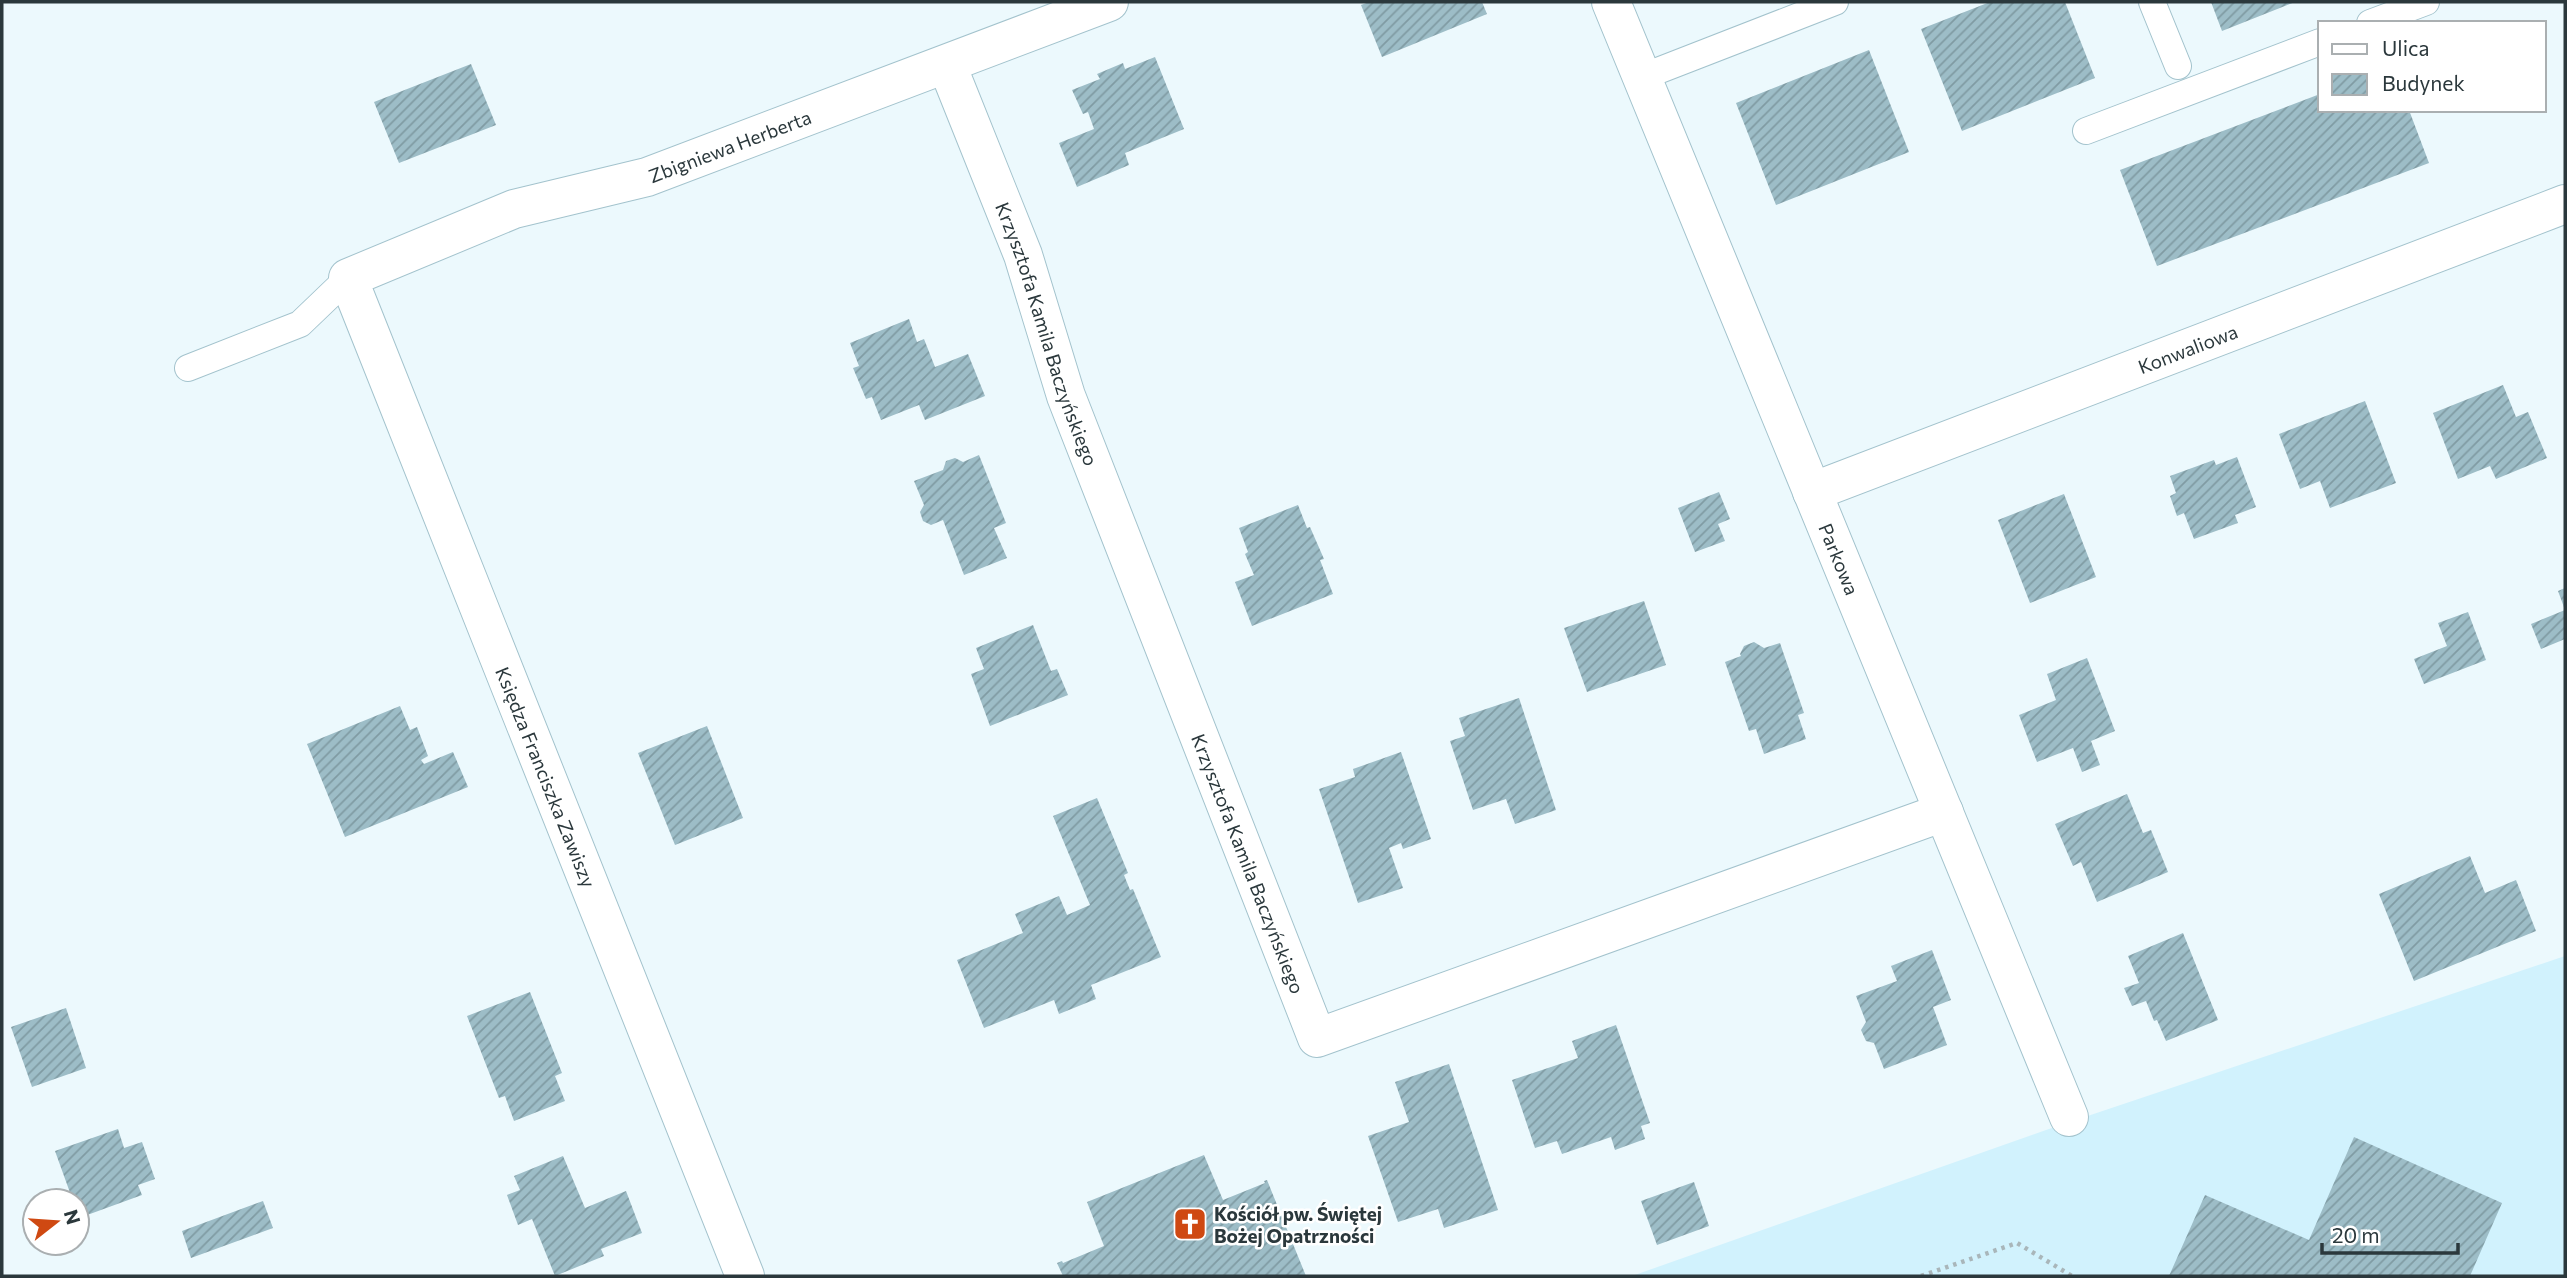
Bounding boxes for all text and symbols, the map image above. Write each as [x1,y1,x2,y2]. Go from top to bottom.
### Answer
legend [2318,21,2546,112]
text: Ulica [2382,35,2429,60]
text: Budynek [2382,70,2465,95]
street label: Zbigniewa Herberta [645,105,814,187]
street label: Krzysztofa Kamila Baczyńskiego [991,199,1103,469]
street label: Konwaliowa [2134,319,2241,378]
street label: Parkowa [1815,520,1865,598]
street label: Księdza Franciszka Zawiszy [491,663,601,891]
street label: Krzysztofa Kamila Baczyńskiego [1188,730,1310,997]
north arrow [21,1187,91,1257]
place label: Kościół pw. Świętej Bożej Opatrzności [1214,1202,1382,1247]
church icon: Kościół pw. Świętej Bożej Opatrzności [1171,1205,1209,1243]
text: N [60,1207,86,1227]
scale bar [2322,1212,2458,1256]
text: 20 m [2332,1222,2380,1247]

